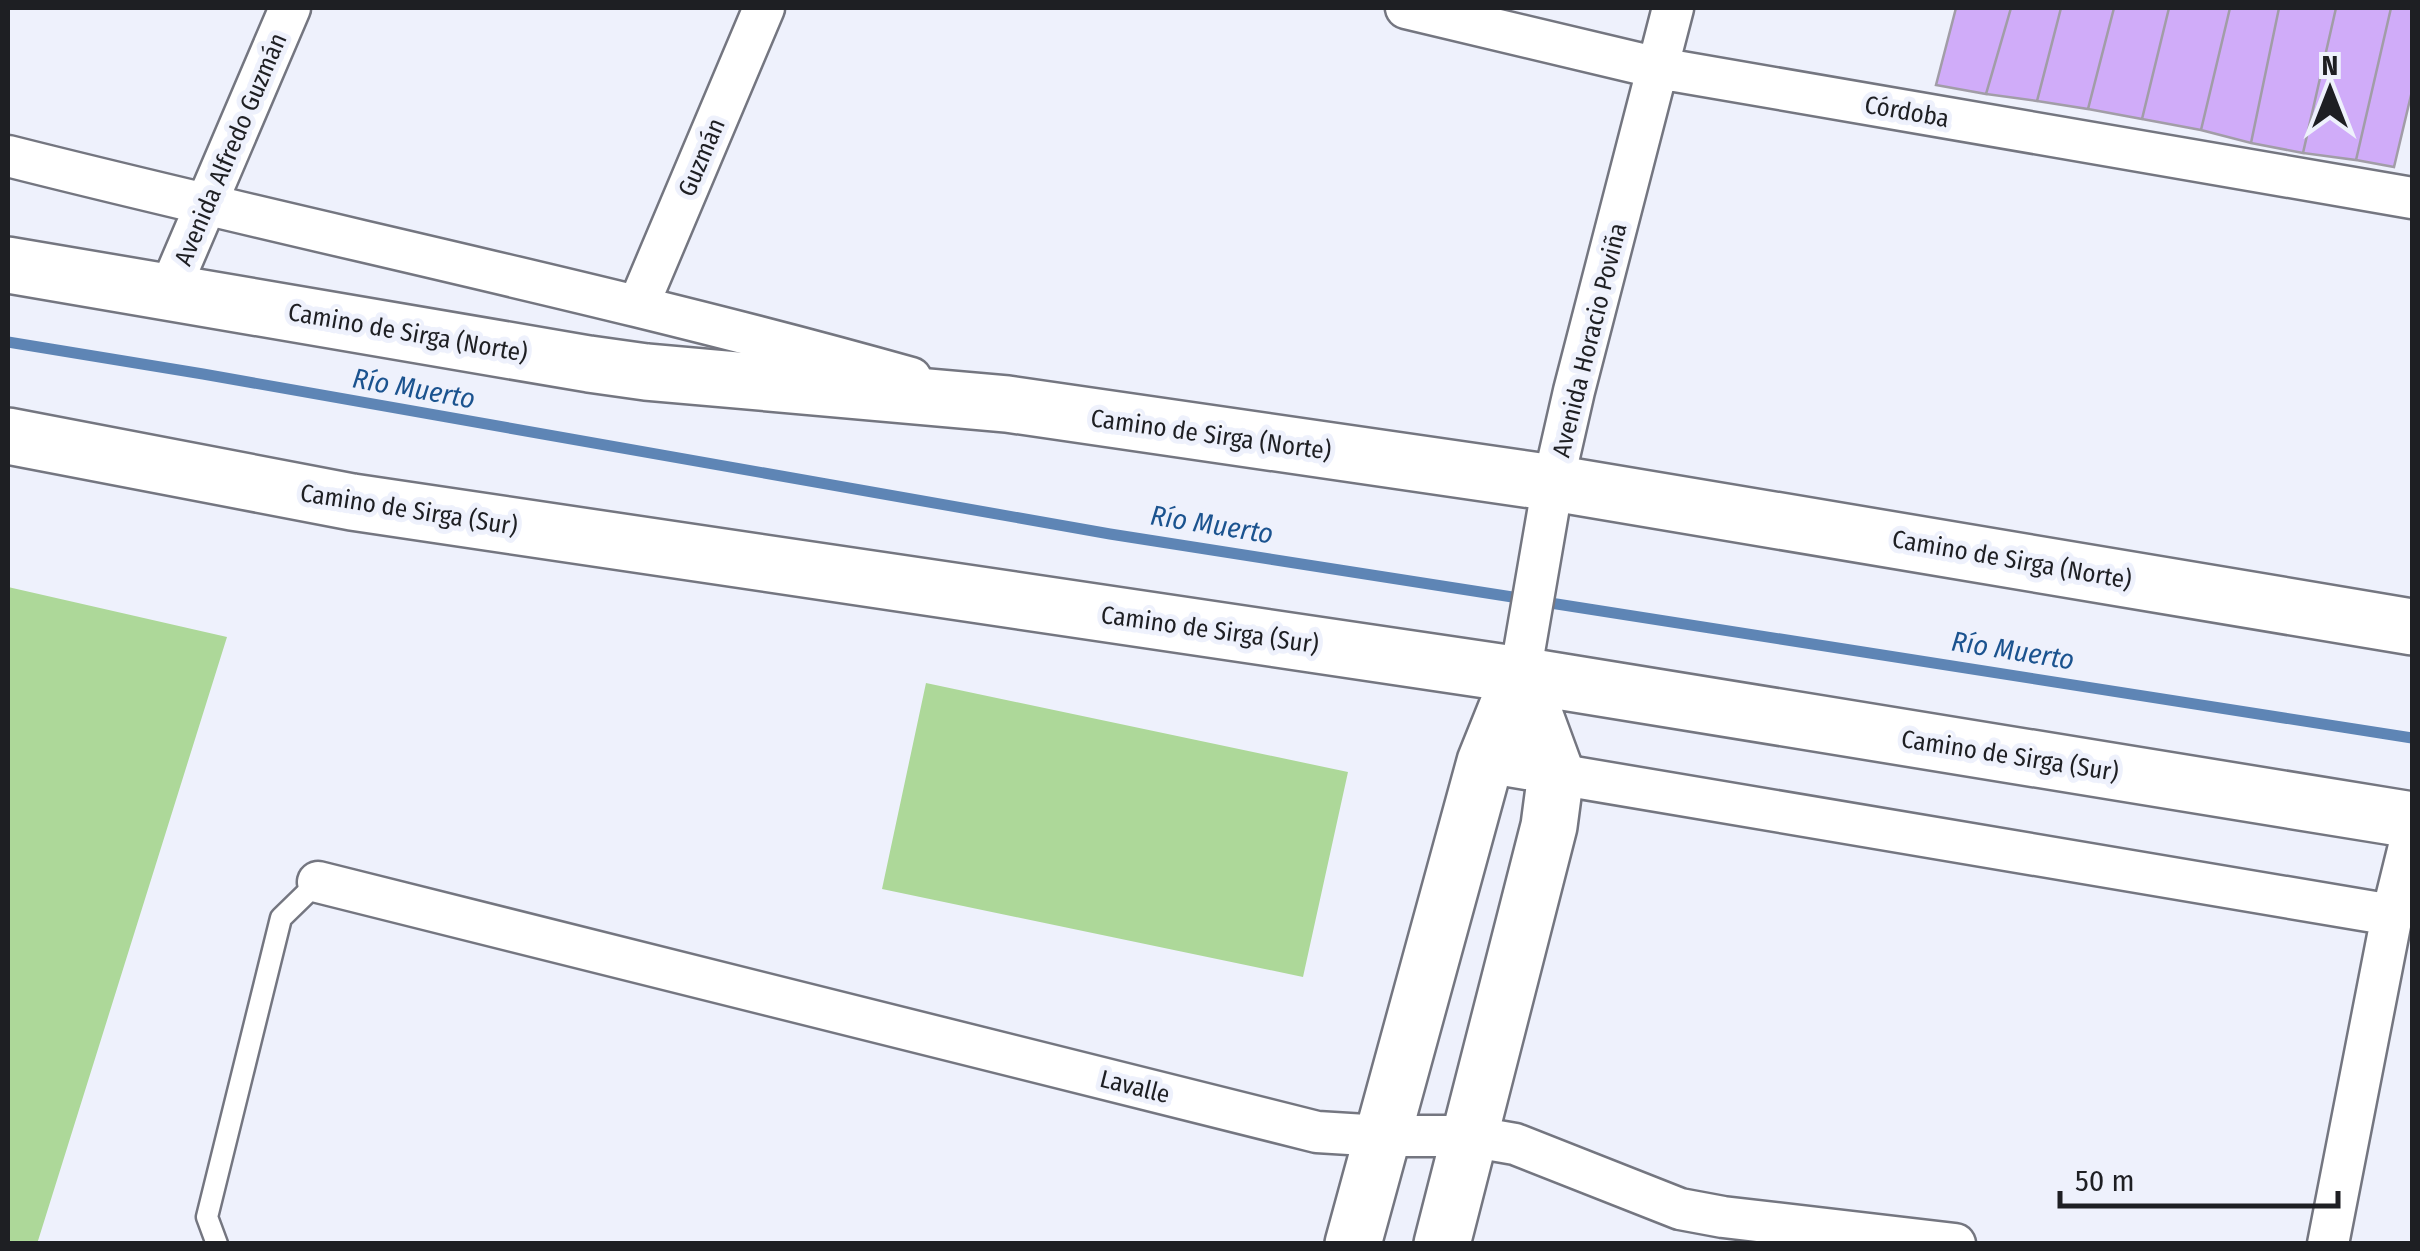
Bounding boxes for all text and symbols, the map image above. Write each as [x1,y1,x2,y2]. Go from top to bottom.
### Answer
street label: Avenida Alfredo Guzmán [168,29,294,270]
north arrow [2280,40,2380,140]
text: N [2322,49,2338,82]
street label: Córdoba [1862,90,1951,134]
street label: Guzmán [672,114,732,201]
street label: Avenida Horacio Poviña [1546,220,1634,460]
street label: Camino de Sirga (Norte) [286,297,530,369]
water label: Río Muerto [350,361,478,415]
street label: Camino de Sirga (Norte) [1089,403,1333,467]
street label: Camino de Sirga (Sur) [298,478,520,542]
water label: Río Muerto [1148,499,1276,550]
street label: Camino de Sirga (Norte) [1890,524,2134,596]
street label: Camino de Sirga (Sur) [1099,600,1321,660]
water label: Río Muerto [1949,625,2077,676]
street label: Camino de Sirga (Sur) [1899,724,2121,788]
street label: Lavalle [1097,1064,1173,1110]
scale bar [2060,1146,2338,1208]
text: 50 m [2075,1163,2135,1199]

